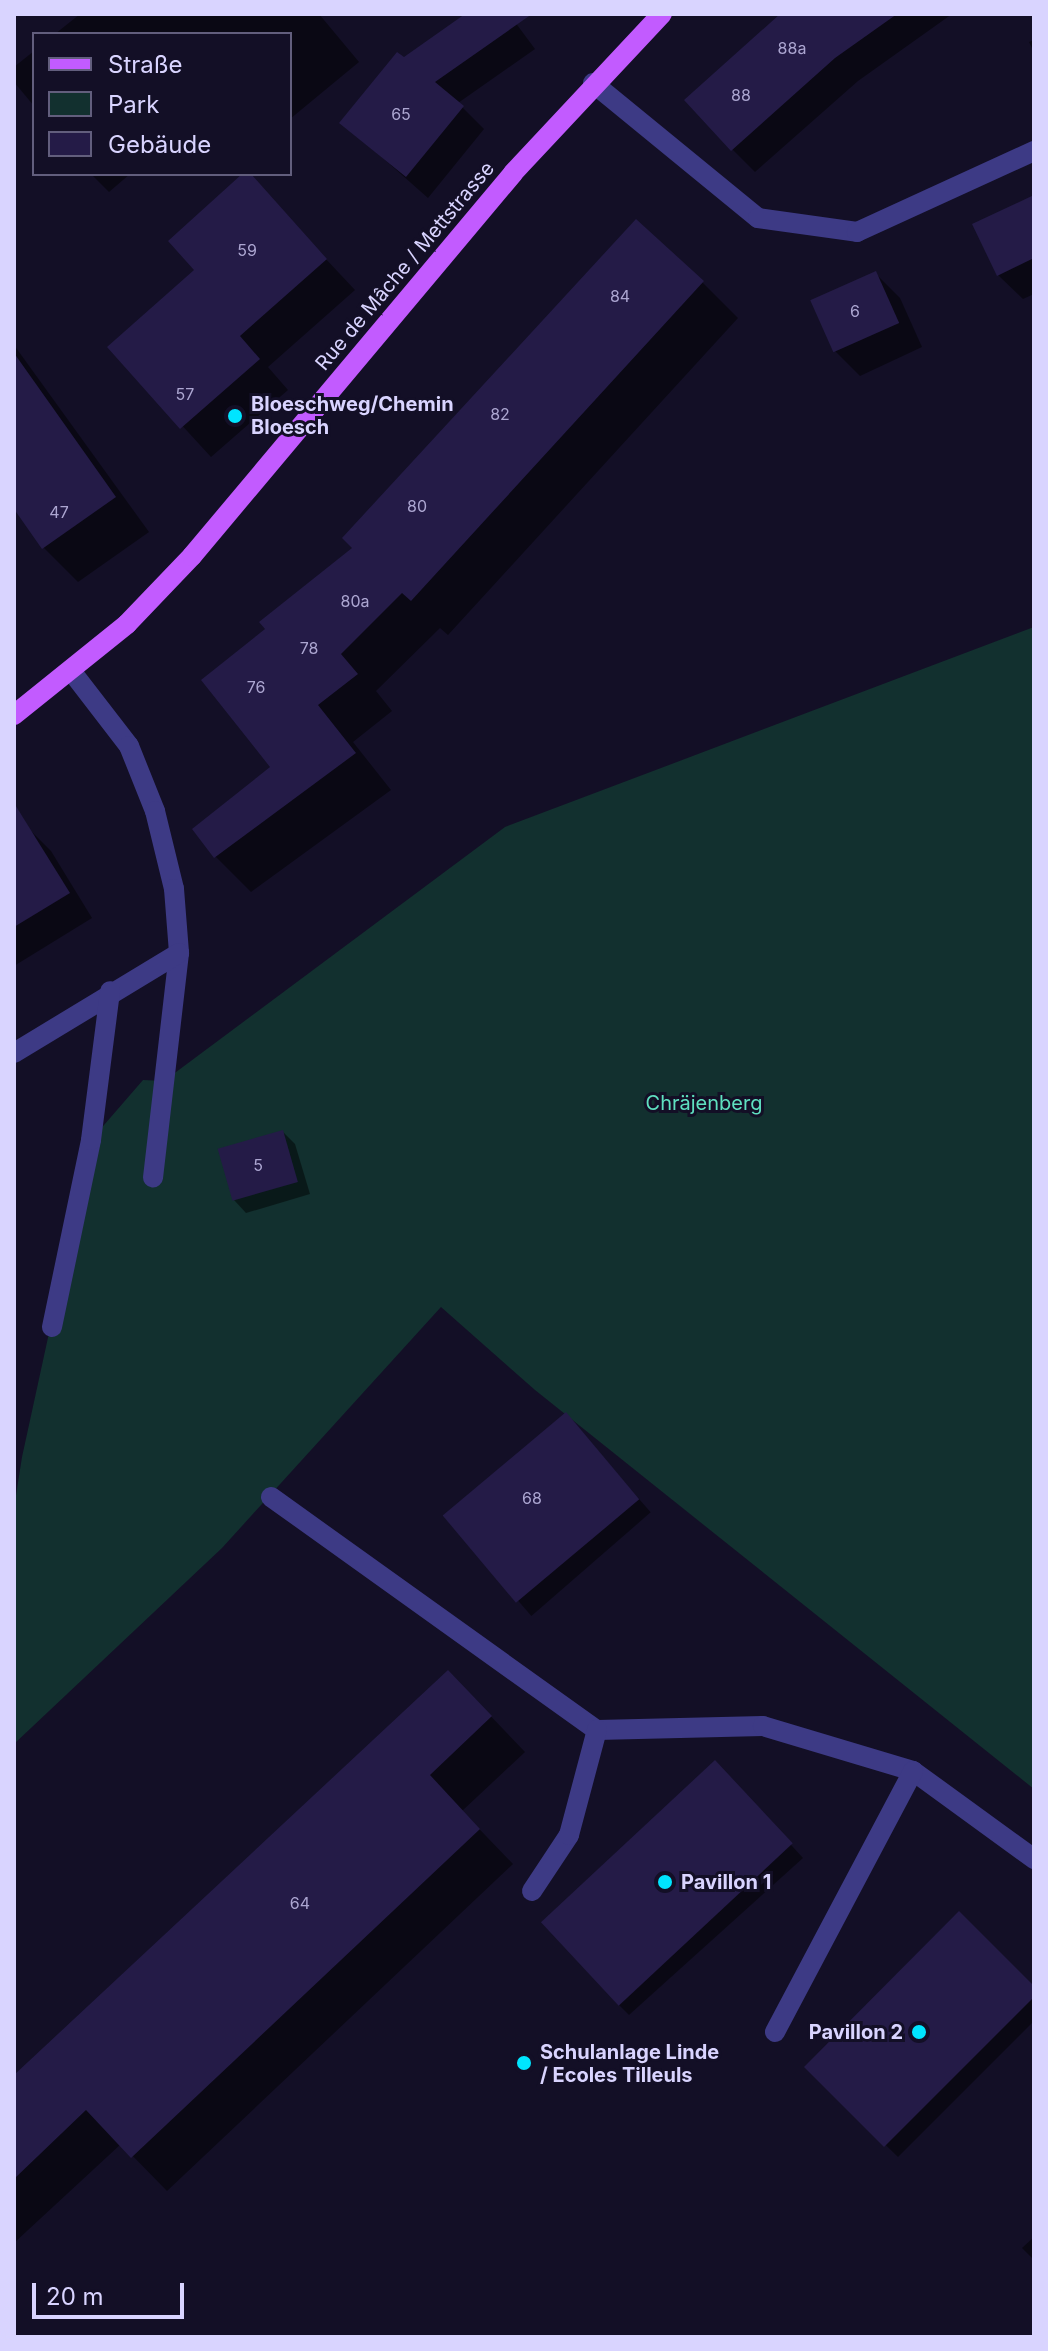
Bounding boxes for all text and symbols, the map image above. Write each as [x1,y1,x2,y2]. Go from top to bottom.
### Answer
legend [32,32,292,176]
house number: 88a [778,38,806,58]
text: Straße [108,50,183,79]
house number: 88 [731,85,751,105]
text: Park [108,90,159,119]
house number: 65 [391,104,411,124]
text: Gebäude [108,130,211,159]
street label: Rue de Mâche / Mettstrasse [311,157,499,375]
house number: 59 [237,240,257,260]
house number: 84 [610,286,630,306]
house number: 6 [850,301,860,321]
house number: 57 [176,384,194,404]
place label: Bloeschweg/Chemin Bloesch [251,392,454,439]
house number: 82 [490,404,510,424]
marker: Bloeschweg/Chemin Bloesch [226,407,244,425]
house number: 80 [407,496,427,516]
house number: 47 [49,502,69,522]
house number: 80a [341,591,369,611]
house number: 78 [300,638,318,658]
house number: 76 [247,677,265,697]
park label: Chräjenberg [646,1091,762,1115]
house number: 5 [253,1155,263,1175]
house number: 68 [522,1488,542,1508]
place label: Pavillon 1 [681,1870,771,1894]
marker: Pavillon 1 [656,1873,674,1891]
house number: 64 [290,1893,310,1913]
place label: Pavillon 2 [809,2020,903,2044]
marker: Pavillon 2 [910,2023,928,2041]
place label: Schulanlage Linde / Ecoles Tilleuls [540,2040,719,2087]
marker: Schulanlage Linde / Ecoles Tilleuls [515,2054,533,2072]
scale bar [36,2267,188,2317]
text: 20 m [46,2282,104,2311]

